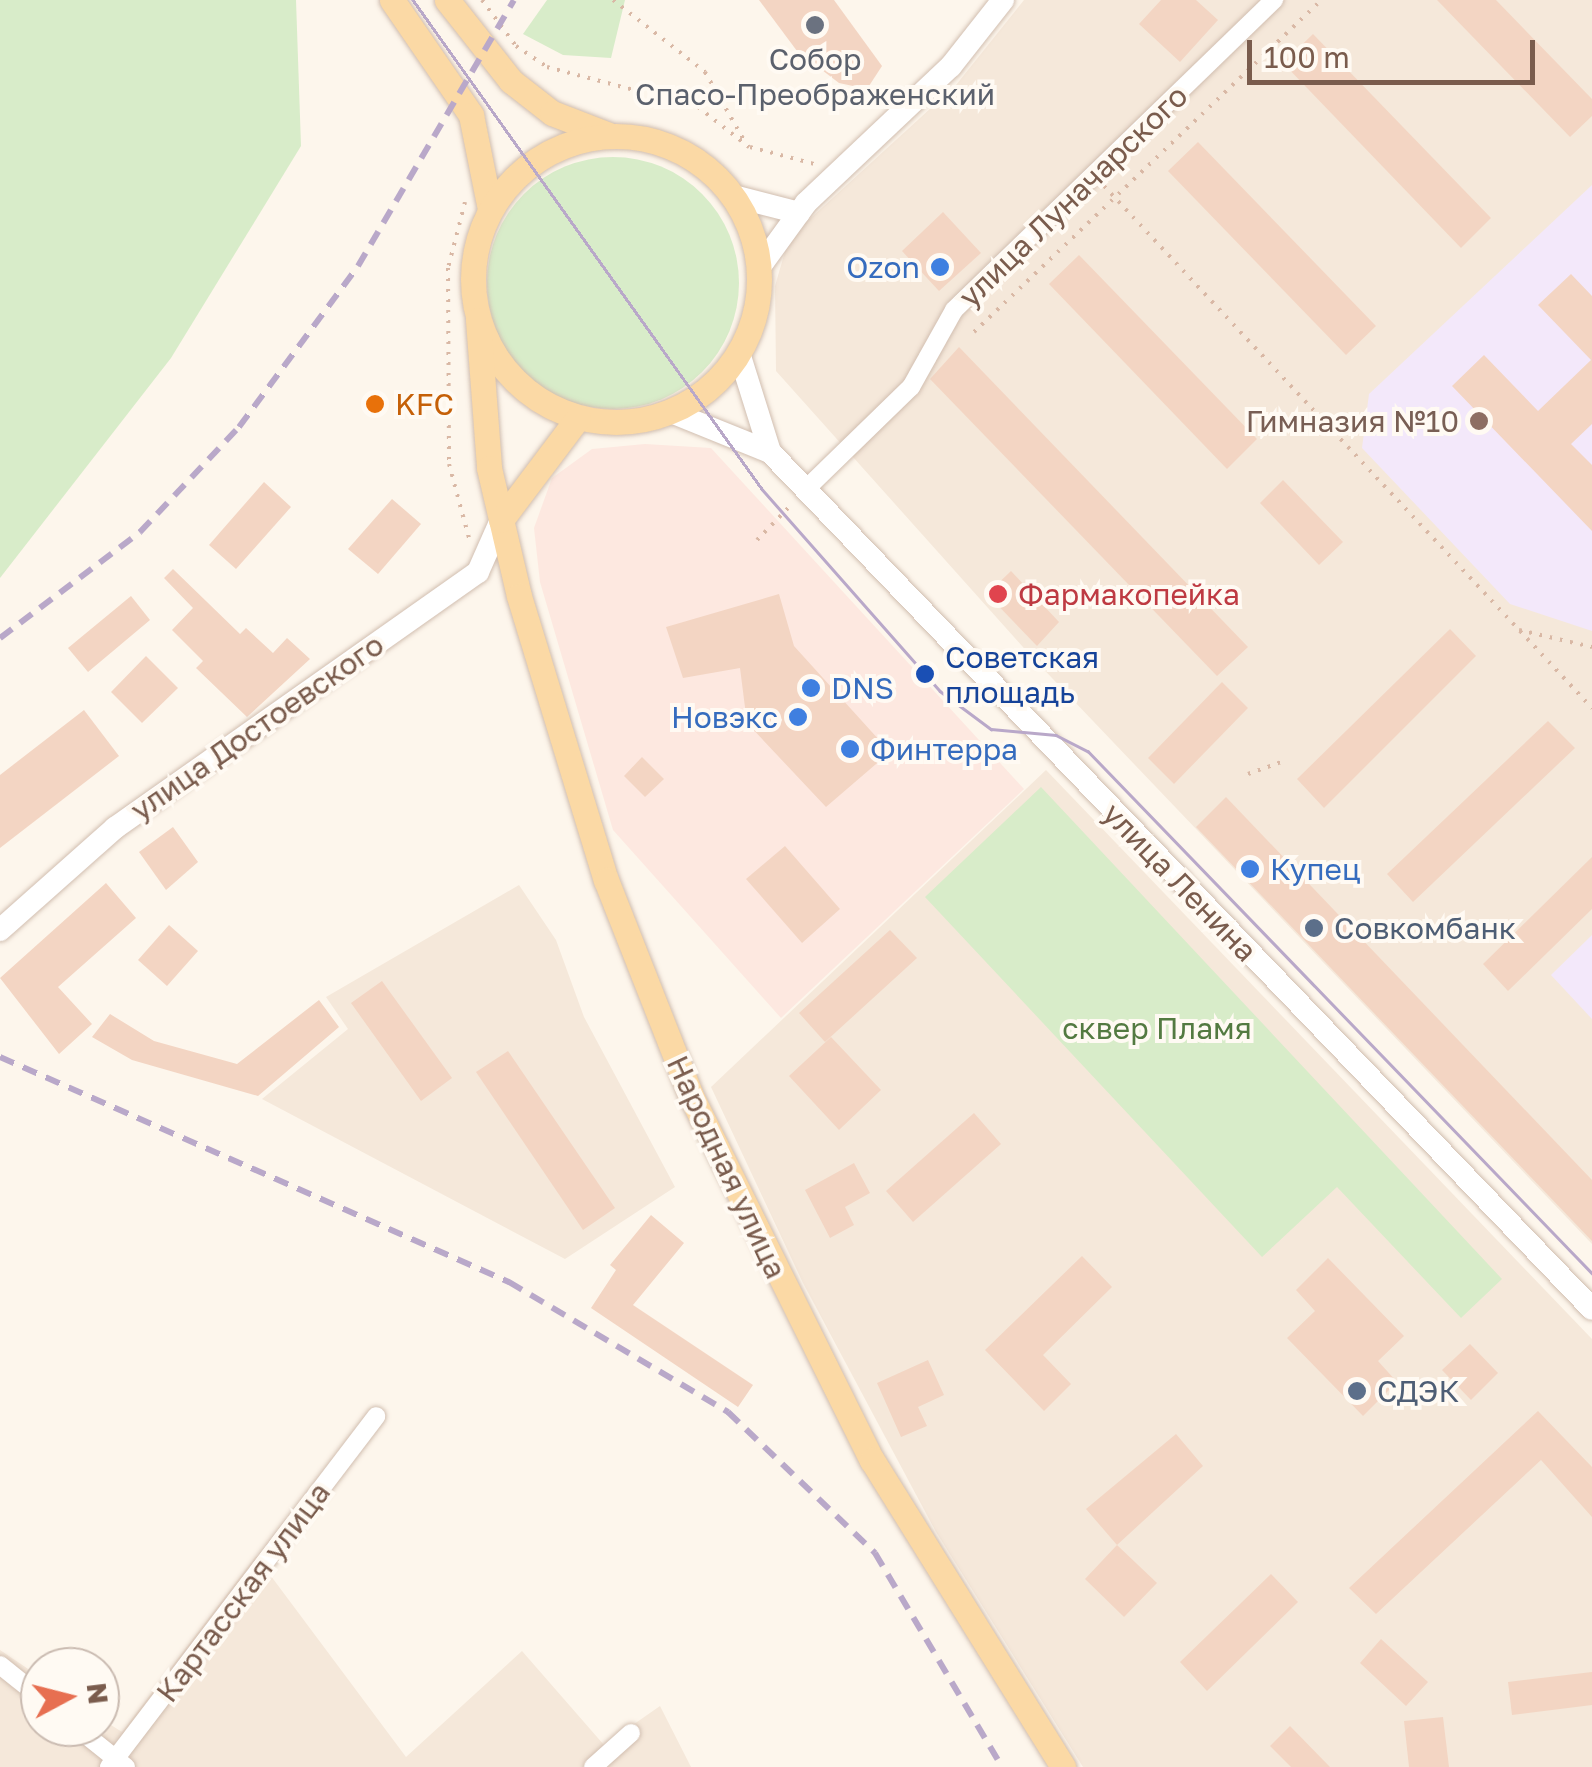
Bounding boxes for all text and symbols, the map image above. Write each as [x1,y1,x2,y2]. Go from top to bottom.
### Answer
marker: Собор Спасо-Преображенский [804,14,826,36]
scale bar [1252,20,1540,82]
text: 100 m [1264,39,1350,75]
place label: Собор Спасо-Преображенский [635,41,995,112]
street label: улица Луначарского [951,78,1195,314]
place label: Ozon [846,249,920,285]
marker: Ozon [929,256,951,278]
place label: KFC [395,386,454,422]
marker: KFC [364,393,386,415]
place label: Гимназия №10 [1246,403,1459,439]
marker: Гимназия №10 [1468,410,1490,432]
place label: Фармакопейка [1018,576,1240,612]
marker: Фармакопейка [987,583,1009,605]
street label: улица Достоевского [124,626,390,828]
place label: Советская площадь [945,639,1099,710]
marker: Советская площадь [914,663,936,685]
place label: DNS [831,670,894,706]
marker: DNS [800,677,822,699]
place label: Новэкс [671,699,778,735]
marker: Новэкс [787,706,809,728]
place label: Финтерра [870,731,1018,767]
marker: Финтерра [839,738,861,760]
street label: улица Ленина [1095,795,1265,969]
place label: Купец [1270,851,1361,887]
marker: Купец [1239,858,1261,880]
place label: Совкомбанк [1334,910,1516,946]
marker: Совкомбанк [1303,917,1325,939]
park label: сквер Пламя [1062,1010,1252,1046]
street label: Народная улица [660,1050,794,1284]
place label: СДЭК [1377,1373,1459,1409]
marker: СДЭК [1346,1380,1368,1402]
street label: Картасская улица [149,1475,337,1709]
north arrow [20,1647,120,1747]
text: N [81,1681,116,1706]

